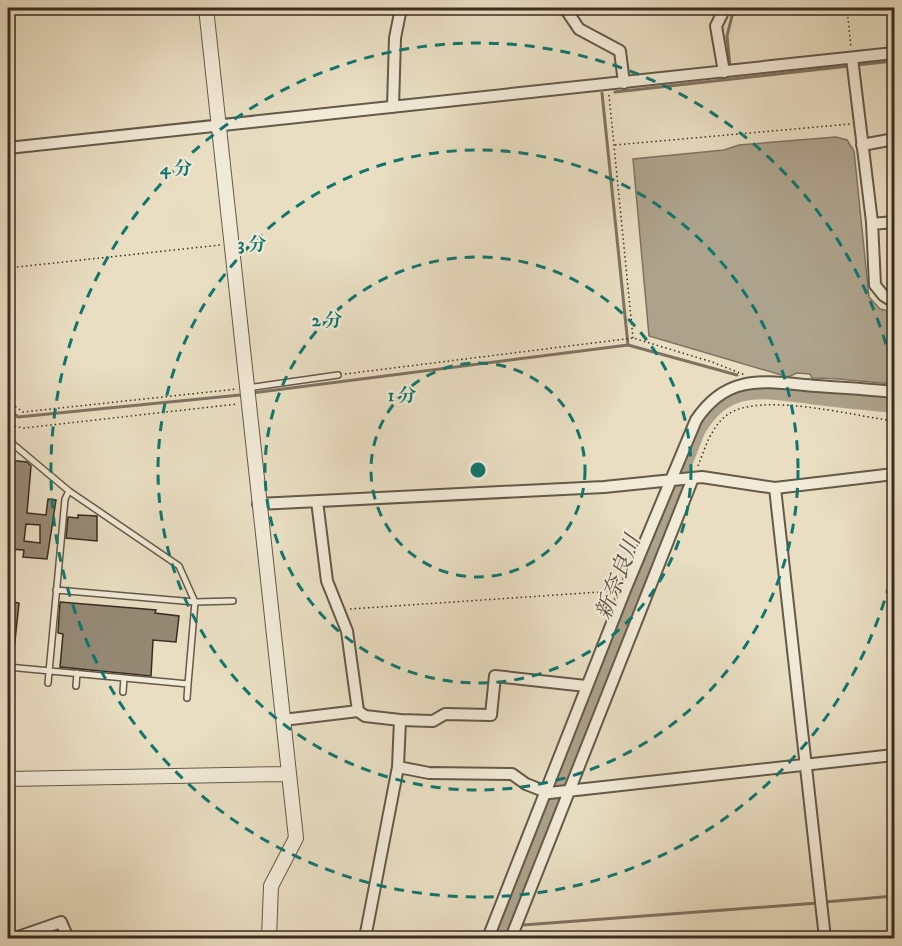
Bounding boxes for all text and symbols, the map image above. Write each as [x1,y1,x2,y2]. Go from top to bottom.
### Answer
text: 4 分 [159,158,192,180]
text: 3 分 [238,234,266,256]
text: 2 分 [312,310,342,332]
text: 1 分 [388,385,416,407]
centre of rings [468,460,488,480]
water label: 新奈良川 [590,530,647,623]

